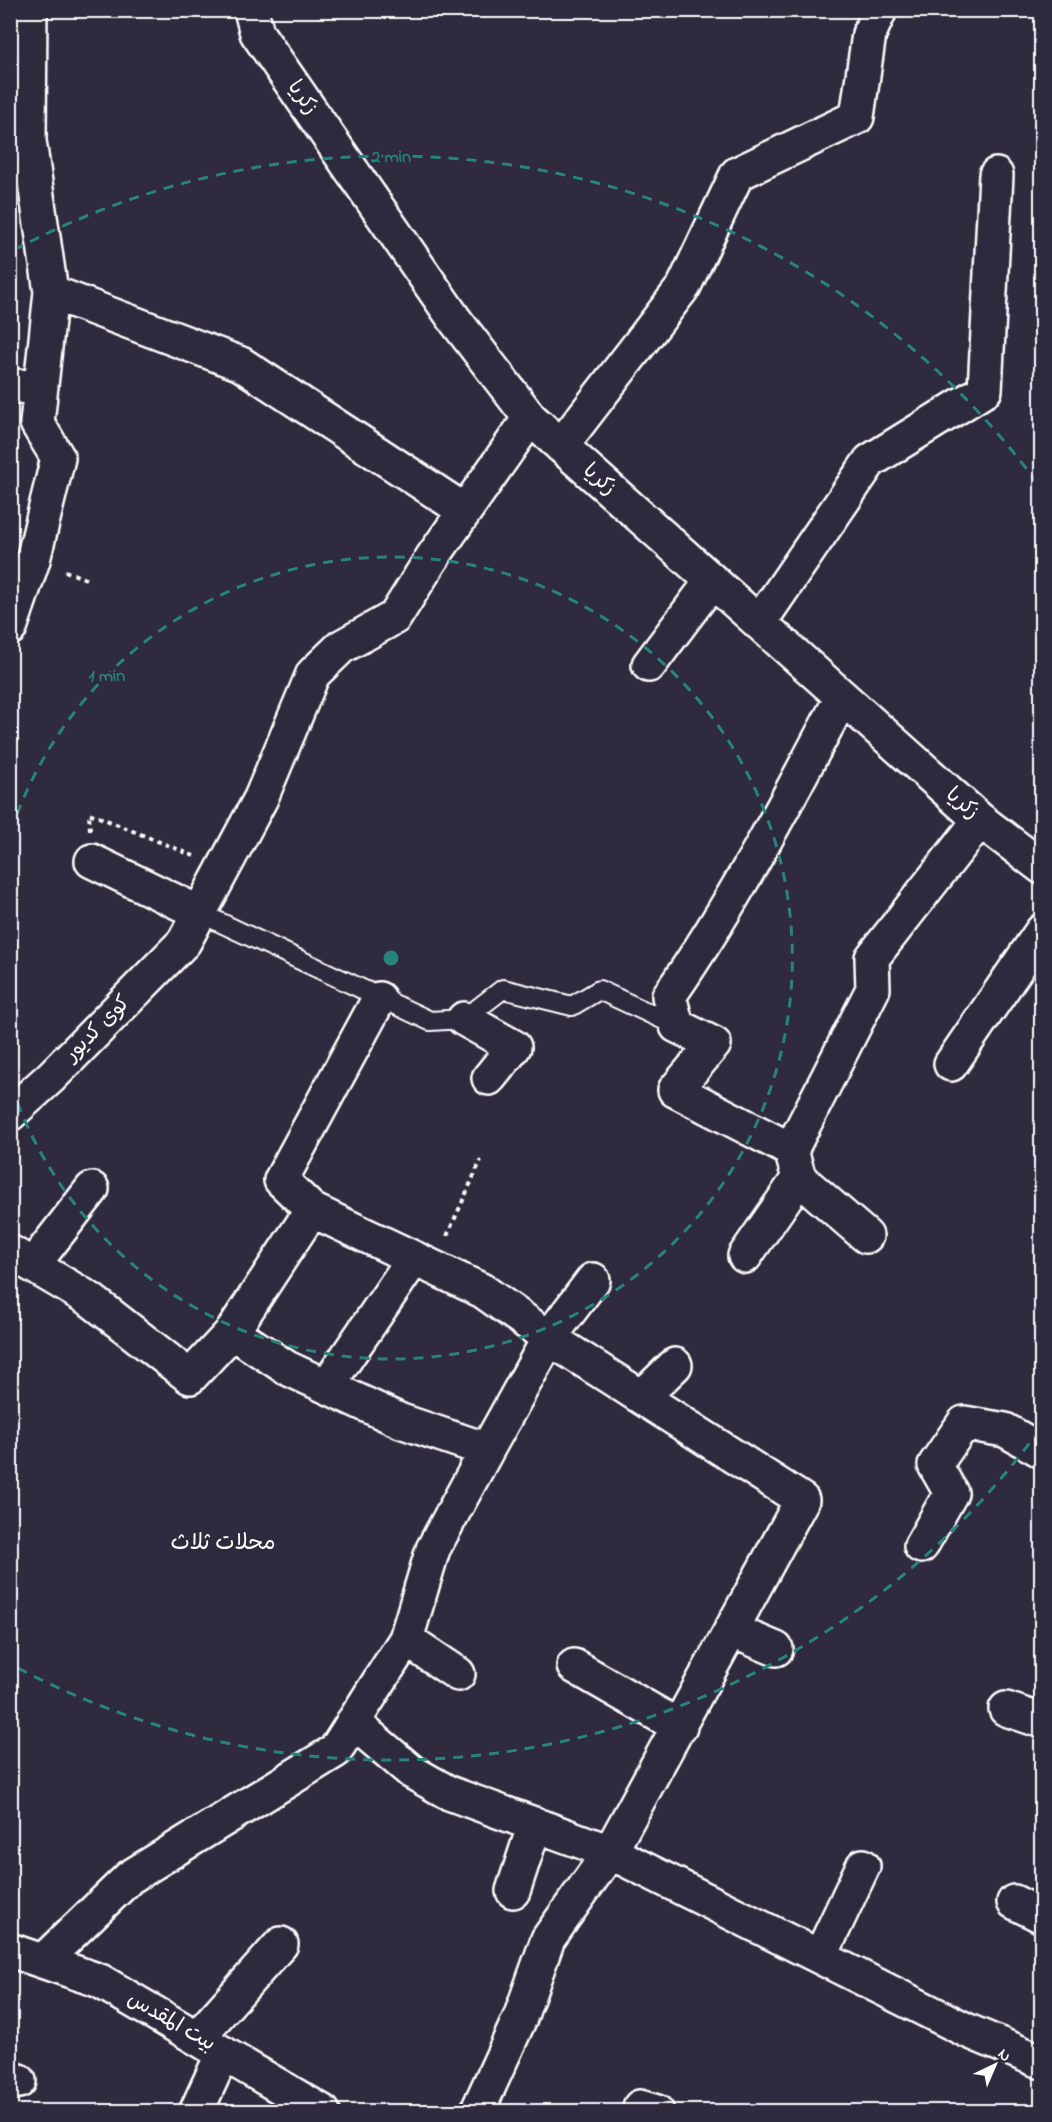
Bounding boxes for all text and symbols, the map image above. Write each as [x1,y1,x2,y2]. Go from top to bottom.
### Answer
street label: زکریا [279,75,325,121]
text: 2 min [370,145,411,171]
street label: زکریا [576,457,622,503]
text: 1 min [89,664,125,690]
street label: زکریا [939,781,985,827]
centre of rings [381,948,401,968]
street label: کوی کدیور [57,989,138,1070]
district label: محلات ثلاث [170,1528,276,1560]
street label: بیت المقدس [121,1985,221,2059]
north arrow [965,2035,1025,2095]
text: N [992,2043,1016,2068]

